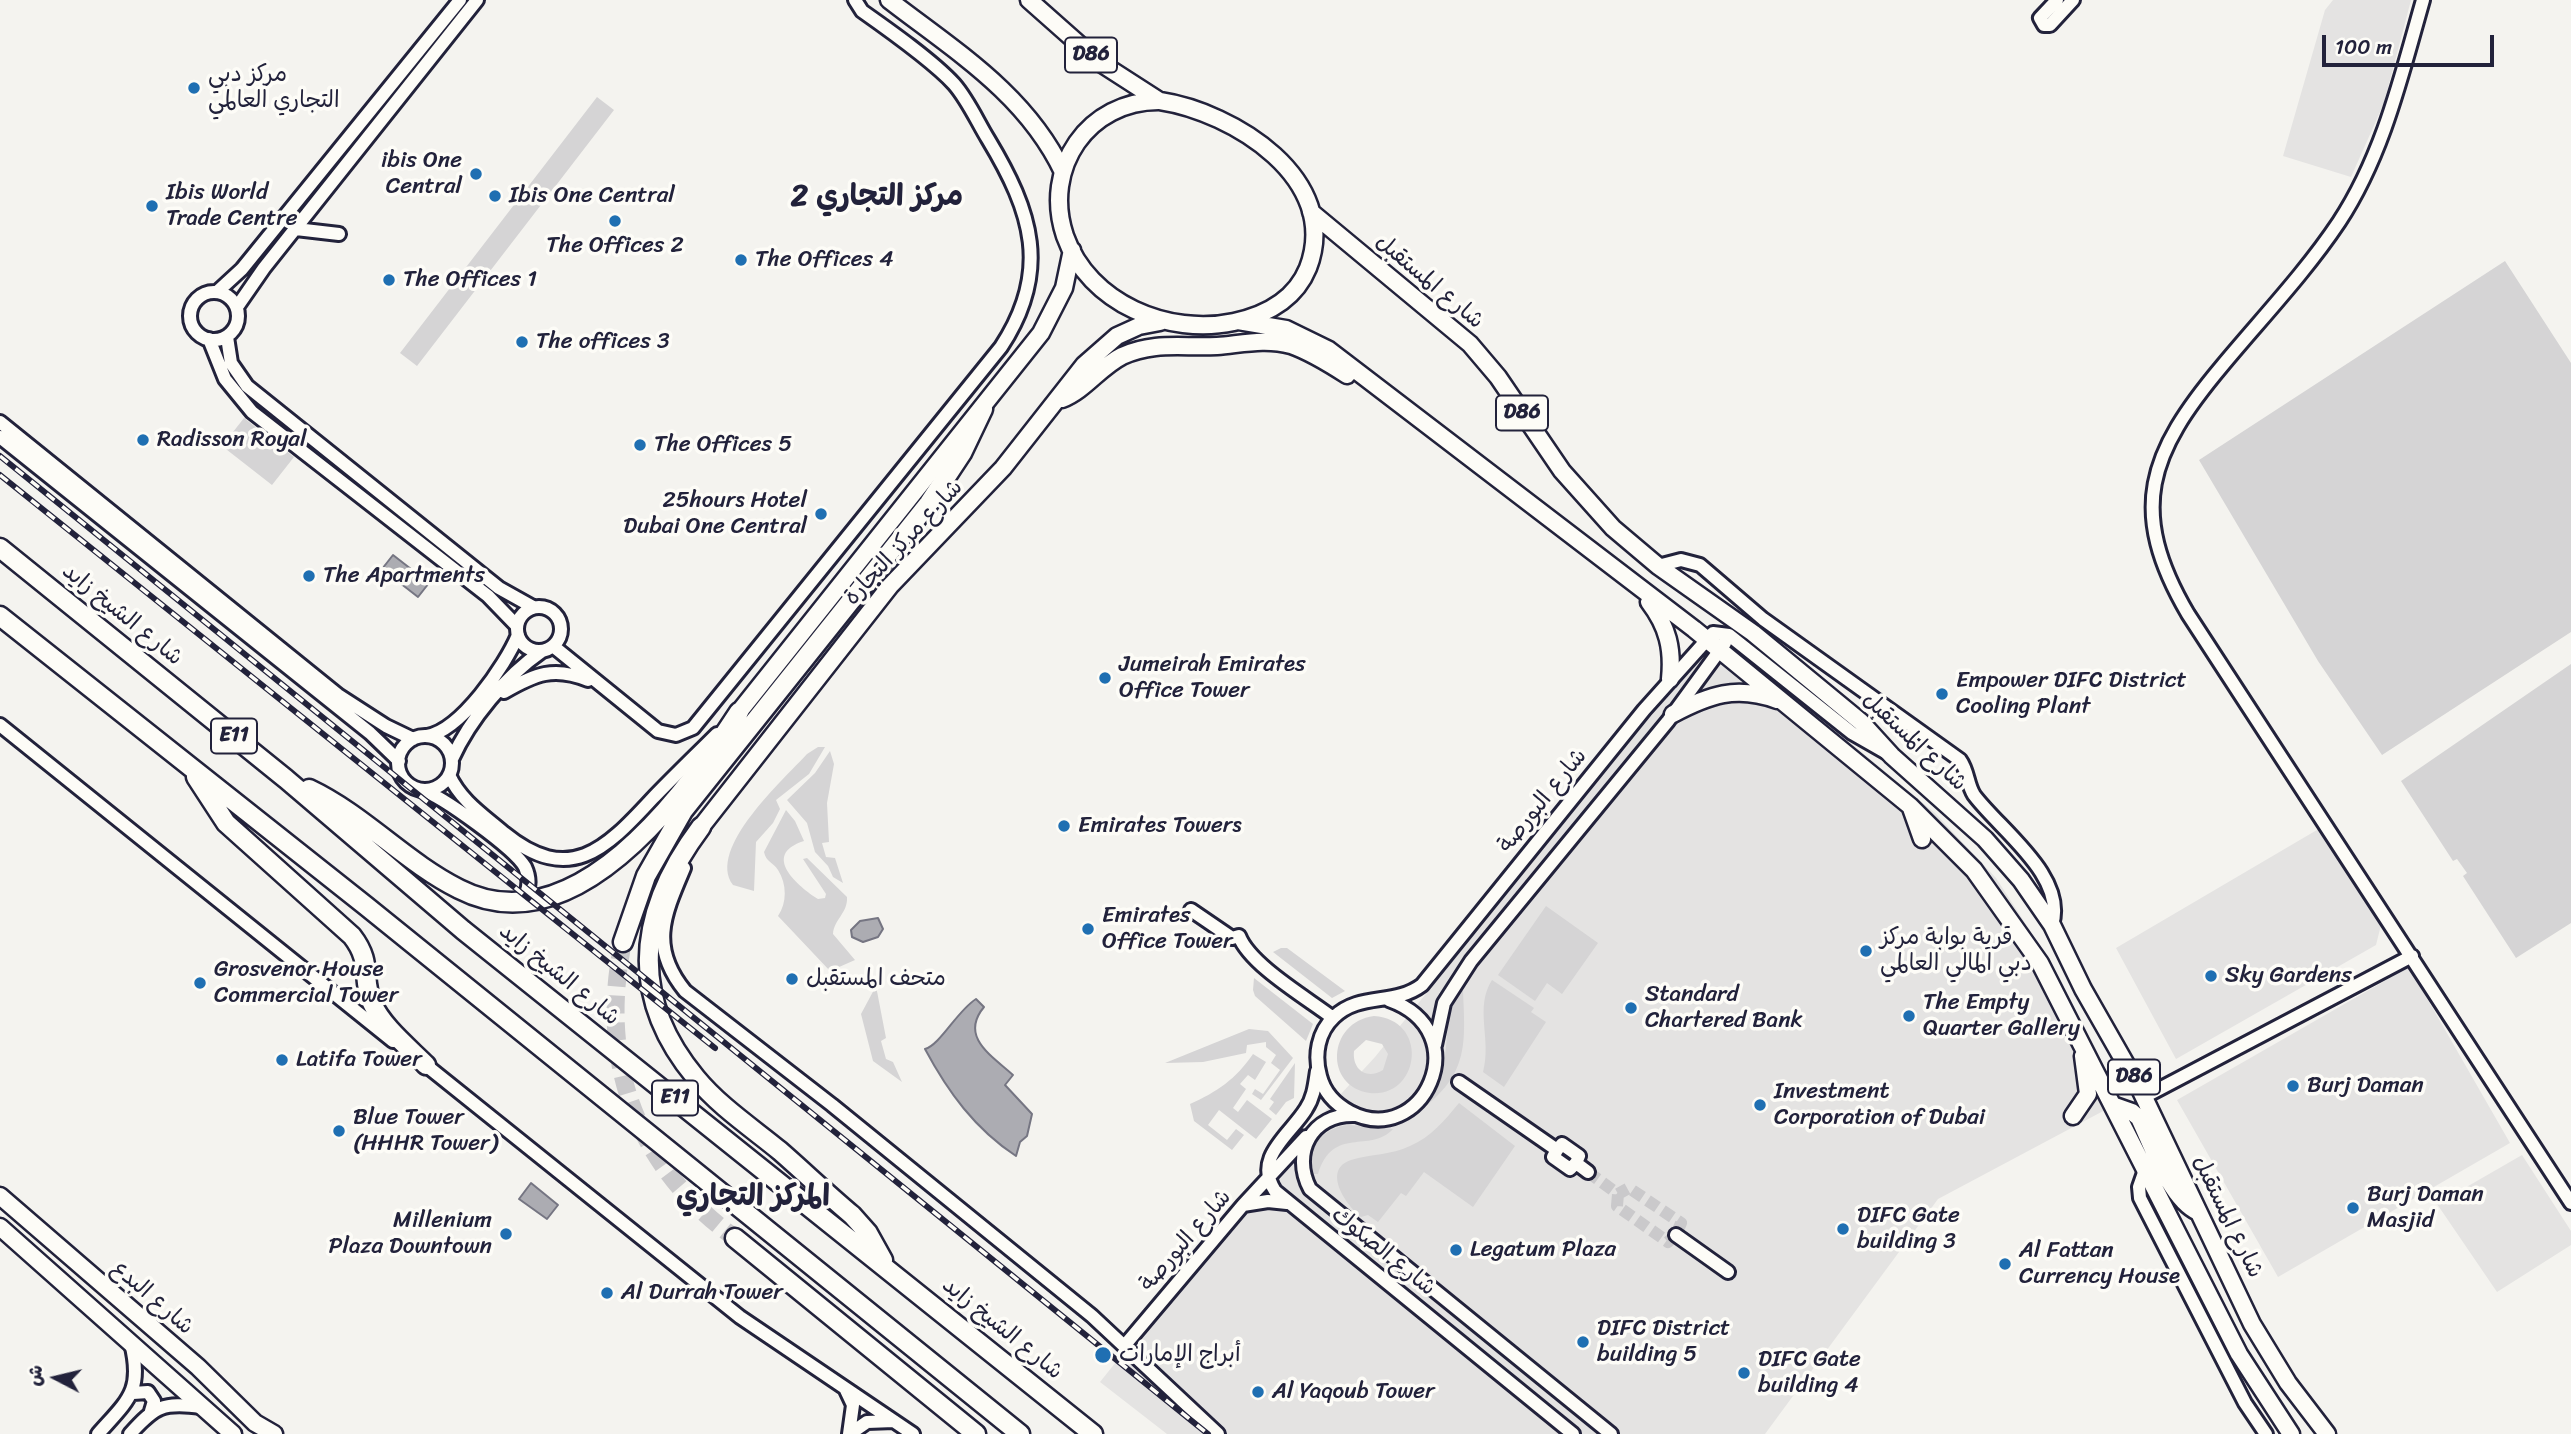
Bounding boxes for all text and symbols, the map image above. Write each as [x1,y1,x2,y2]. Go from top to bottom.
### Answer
scale bar [2326,21,2498,65]
text: 100 m [2335,28,2392,66]
road number: D86 [1065,38,1117,72]
place label: مركز دبي التجاري العالمي [208,61,340,115]
marker: مركز دبي التجاري العالمي [186,80,202,96]
place label: ibis One Central [381,147,462,201]
marker: ibis One Central [468,166,484,182]
place label: Ibis World Trade Centre [166,179,297,233]
district label: مركز التجاري 2 [791,179,963,215]
place label: Ibis One Central [509,182,675,210]
marker: Ibis One Central [487,188,503,204]
marker: Ibis World Trade Centre [144,198,160,214]
marker: The Offices 2 [607,213,623,229]
street label: شارع المستقبل [1369,229,1489,335]
place label: The Offices 2 [546,232,684,260]
place label: The Offices 4 [755,246,894,274]
marker: The Offices 4 [733,252,749,268]
place label: The Offices 1 [403,266,537,294]
marker: The Offices 1 [381,272,397,288]
place label: The offices 3 [536,328,670,356]
marker: The offices 3 [514,334,530,350]
road number: D86 [1496,396,1548,430]
place label: Radisson Royal [157,426,306,454]
place label: The Offices 5 [654,431,792,459]
marker: Radisson Royal [135,432,151,448]
marker: The Offices 5 [632,437,648,453]
street label: شارع مركز التجارة [839,474,969,612]
place label: 25hours Hotel Dubai One Central [623,487,807,541]
marker: 25hours Hotel Dubai One Central [813,506,829,522]
street label: شارع الشيخ زايد [56,558,188,672]
place label: The Apartments [323,562,485,590]
marker: The Apartments [301,568,317,584]
place label: Jumeirah Emirates Office Tower [1119,651,1306,705]
place label: Empower DIFC District Cooling Plant [1956,667,2187,721]
marker: Jumeirah Emirates Office Tower [1097,670,1113,686]
marker: Empower DIFC District Cooling Plant [1934,686,1950,702]
street label: شارع المستقبل [1856,687,1972,797]
road number: E11 [211,718,257,754]
street label: شارع البورصة [1493,743,1593,859]
place label: Emirates Towers [1078,812,1242,840]
marker: Emirates Towers [1056,818,1072,834]
place label: Emirates Office Tower [1102,902,1232,956]
street label: شارع الشيخ زايد [493,918,625,1032]
marker: Emirates Office Tower [1080,921,1096,937]
place label: قرية بوابة مركز دبي المالي العالمي [1880,924,2032,978]
marker: قرية بوابة مركز دبي المالي العالمي [1858,943,1874,959]
place label: Grosvenor House Commercial Tower [214,956,398,1010]
place label: Sky Gardens [2225,962,2352,990]
place label: متحف المستقبل [806,965,946,993]
marker: Sky Gardens [2203,968,2219,984]
marker: متحف المستقبل [784,971,800,987]
marker: Grosvenor House Commercial Tower [192,975,208,991]
place label: Standard Chartered Bank [1645,981,1803,1035]
place label: The Empty Quarter Gallery [1923,989,2080,1043]
marker: Standard Chartered Bank [1623,1000,1639,1016]
marker: The Empty Quarter Gallery [1901,1008,1917,1024]
place label: Latifa Tower [296,1046,422,1074]
marker: Latifa Tower [274,1052,290,1068]
road number: D86 [2108,1060,2160,1094]
place label: Burj Daman [2307,1072,2424,1100]
place label: Investment Corporation of Dubai [1774,1078,1985,1132]
marker: Burj Daman [2285,1078,2301,1094]
road number: E11 [652,1080,698,1116]
marker: Investment Corporation of Dubai [1752,1097,1768,1113]
place label: Blue Tower (HHHR Tower) [353,1104,498,1158]
marker: Blue Tower (HHHR Tower) [331,1123,347,1139]
street label: شارع المستقبل [2185,1151,2269,1283]
district label: المركز التجاري [676,1179,830,1215]
place label: Burj Daman Masjid [2367,1181,2484,1235]
street label: شارع البورصة [1134,1184,1238,1298]
marker: Burj Daman Masjid [2345,1200,2361,1216]
street label: شارع الصكوك [1325,1202,1441,1302]
place label: DIFC Gate building 3 [1857,1202,1960,1256]
place label: Millenium Plaza Downtown [329,1207,492,1261]
marker: DIFC Gate building 3 [1835,1221,1851,1237]
marker: Millenium Plaza Downtown [498,1226,514,1242]
place label: Legatum Plaza [1470,1236,1616,1264]
place label: Al Fattan Currency House [2019,1237,2180,1291]
marker: Legatum Plaza [1448,1242,1464,1258]
street label: شارع البدع [105,1255,199,1341]
marker: Al Fattan Currency House [1997,1256,2013,1272]
street label: شارع الشيخ زايد [936,1272,1068,1386]
place label: Al Durrah Tower [621,1279,783,1307]
marker: Al Durrah Tower [599,1285,615,1301]
place label: DIFC District building 5 [1597,1315,1730,1369]
marker: DIFC District building 5 [1575,1334,1591,1350]
place label: أبراج الإمارات [1119,1341,1241,1369]
north arrow [21,1343,91,1413]
marker: أبراج الإمارات [1093,1345,1113,1365]
place label: DIFC Gate building 4 [1758,1346,1861,1400]
text: ش [17,1363,52,1388]
marker: DIFC Gate building 4 [1736,1365,1752,1381]
place label: Al Yaqoub Tower [1272,1378,1434,1406]
marker: Al Yaqoub Tower [1250,1384,1266,1400]

